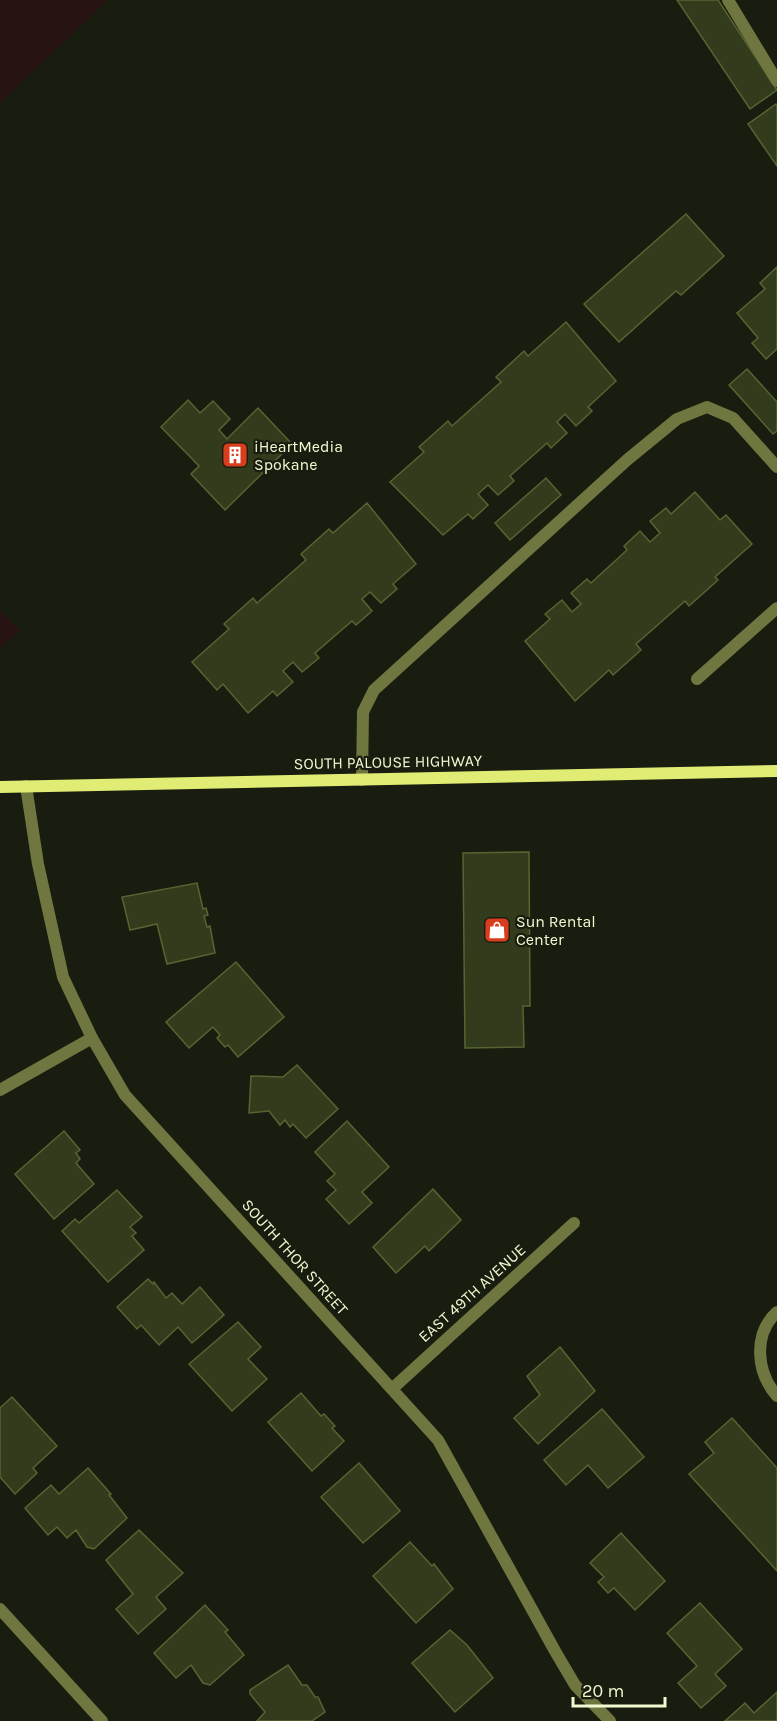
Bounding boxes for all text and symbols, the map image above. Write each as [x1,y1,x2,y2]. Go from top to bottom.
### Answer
place label: iHeartMedia Spokane [254,437,343,474]
building icon: iHeartMedia Spokane [220,440,250,470]
street label: SOUTH PALOUSE HIGHWAY [294,751,483,773]
place label: Sun Rental Center [516,912,596,949]
shop icon: Sun Rental Center [482,915,512,945]
street label: SOUTH THOR STREET [238,1195,352,1319]
street label: EAST 49TH AVENUE [415,1240,529,1346]
scale bar [573,1670,664,1708]
text: 20 m [582,1680,624,1702]

